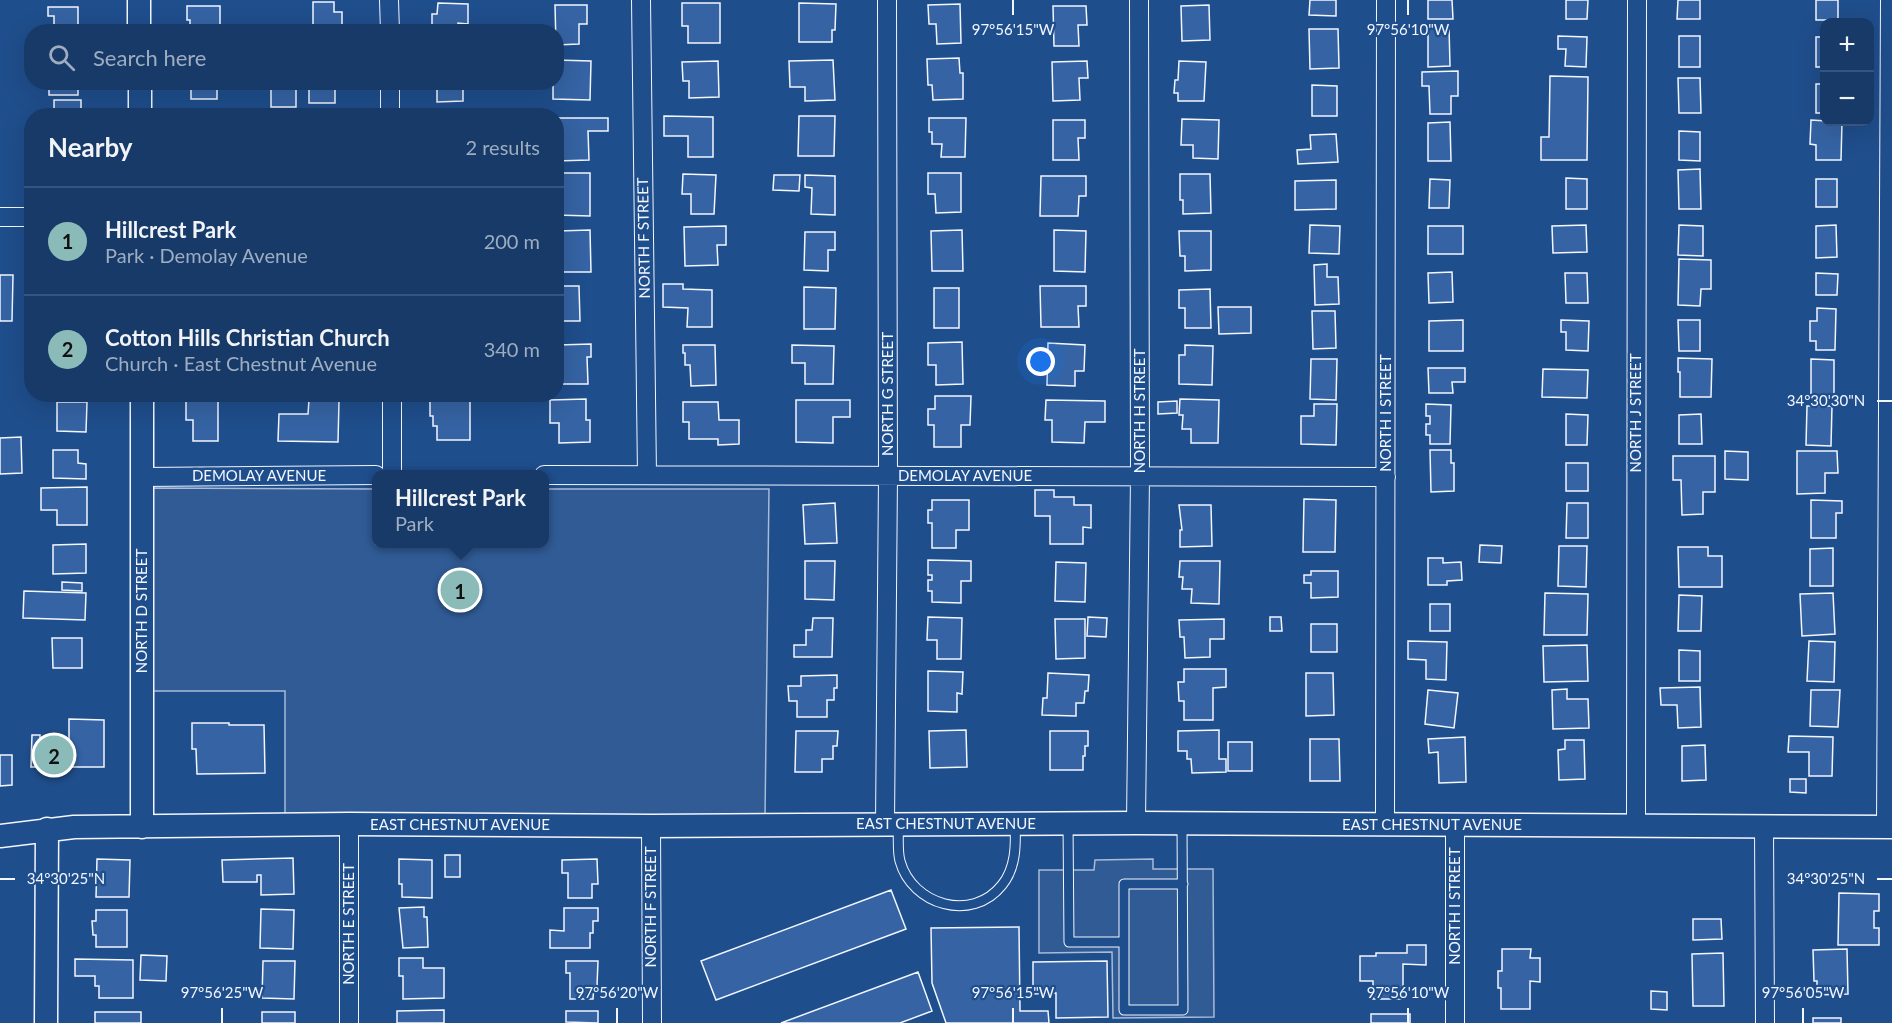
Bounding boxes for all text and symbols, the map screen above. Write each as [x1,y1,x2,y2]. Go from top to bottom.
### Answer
map controls [1820,18,1874,126]
button: + [1820,18,1874,72]
text: 97°56'15"W [972,20,1055,38]
text: 97°56'10"W [1367,20,1450,38]
search box [24,24,564,90]
icon: search [45,41,78,74]
text: Search here [93,44,206,71]
button: − [1820,72,1874,126]
text: Nearby [48,131,133,163]
text: 2 results [465,135,540,159]
street label: NORTH F STREET [633,177,653,299]
text: Hillcrest Park [105,216,236,243]
text: 1 [62,229,73,253]
text: 200 m [484,229,540,253]
text: Park · Demolay Avenue [105,243,308,267]
text: Cotton Hills Christian Church [105,324,390,351]
street label: NORTH G STREET [878,332,896,456]
text: 2 [62,337,73,361]
text: 340 m [484,337,540,361]
your location [1026,347,1055,376]
street label: NORTH H STREET [1130,349,1148,473]
text: Church · East Chestnut Avenue [105,351,377,375]
street label: NORTH J STREET [1626,353,1644,472]
street label: NORTH I STREET [1376,354,1394,472]
text: 34°30'30"N [1787,391,1865,409]
street label: DEMOLAY AVENUE [192,466,326,484]
street label: DEMOLAY AVENUE [898,466,1032,484]
popup [372,470,549,548]
text: Hillcrest Park [395,484,526,511]
text: Park [395,511,434,535]
street label: NORTH D STREET [132,549,150,673]
pin: 1 [440,568,480,612]
pin: 2 [34,732,74,777]
street label: EAST CHESTNUT AVENUE [856,814,1036,832]
street label: EAST CHESTNUT AVENUE [370,815,550,833]
street label: EAST CHESTNUT AVENUE [1342,815,1522,833]
street label: NORTH F STREET [641,846,659,968]
street label: NORTH I STREET [1445,847,1463,965]
street label: NORTH E STREET [339,863,357,985]
text: 34°30'25"N [27,869,105,887]
text: 34°30'25"N [1787,869,1865,887]
text: 97°56'25"W [181,983,264,1001]
text: 97°56'20"W [576,983,659,1001]
text: 97°56'15"W [972,983,1055,1001]
text: 97°56'10"W [1367,983,1450,1001]
text: 97°56'05"W [1762,983,1845,1001]

